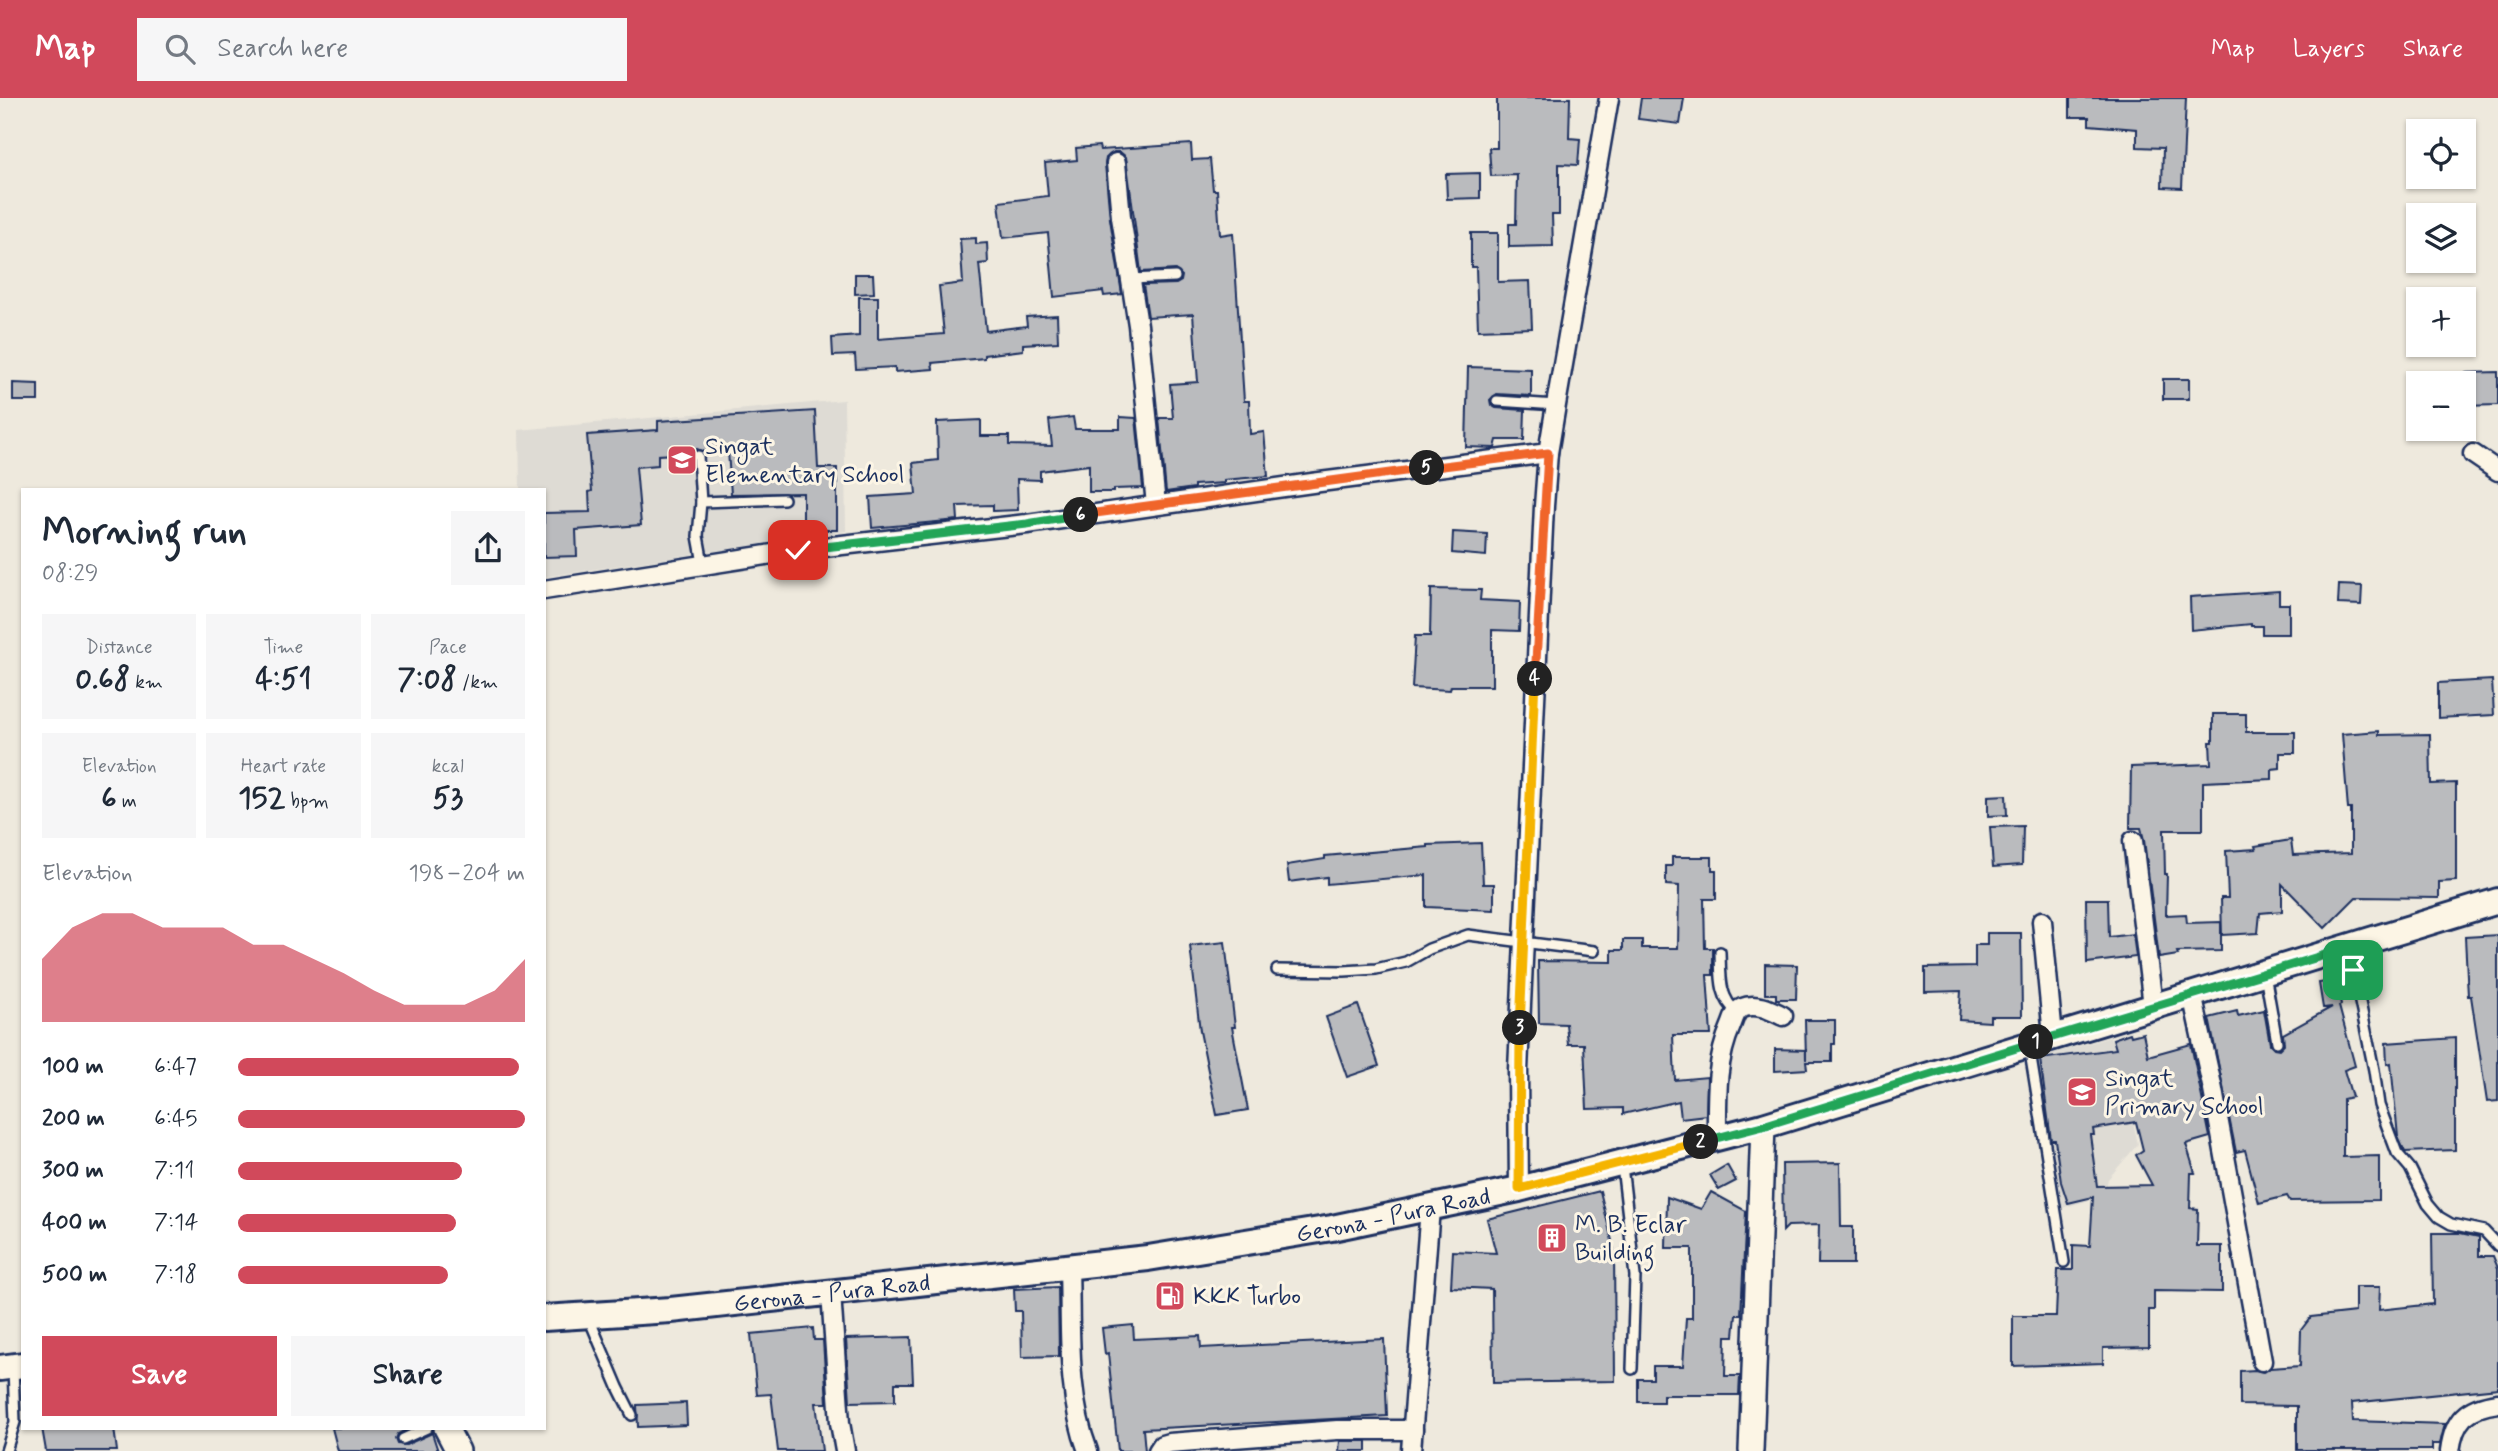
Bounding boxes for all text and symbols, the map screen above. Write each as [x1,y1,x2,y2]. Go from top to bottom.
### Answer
search box [137,18,627,81]
text: Map [35,27,95,71]
icon: search [161,30,199,68]
text: Search here [217,32,348,66]
text: Map [2211,34,2255,65]
text: Layers [2293,34,2365,65]
text: Share [2403,34,2463,65]
map controls [2406,119,2476,441]
button: locate [2406,119,2476,189]
button: layers [2406,203,2476,273]
button: + [2406,287,2476,357]
button: − [2406,371,2476,441]
place label: Singat Elementary School [705,432,904,491]
school or university icon: Singat Elementary School [665,443,699,477]
pin: 5 [1410,450,1444,486]
text: 5 [1421,455,1432,480]
pin: 6 [1064,498,1098,532]
text: 6 [1076,502,1085,527]
text: Morning run [42,508,247,557]
button: share [451,511,525,585]
pin [768,520,828,580]
icon: check [779,531,817,569]
text: 08:29 [42,559,99,589]
text: Distance [86,635,153,660]
text: Time [264,635,303,660]
text: Pace [429,635,467,660]
text: 0.68 [75,660,130,699]
text: 4:51 [255,660,312,699]
text: 7:08 [398,660,457,699]
pin: 4 [1518,662,1552,696]
text: 4 [1529,666,1540,691]
text: km [130,670,163,695]
text: /km [457,670,498,695]
text: Elevation [82,754,157,779]
text: Heart rate [241,754,326,779]
text: kcal [432,754,464,779]
text: 6 [101,779,117,818]
text: 152 [238,779,285,818]
text: 53 [432,779,463,818]
text: m [117,789,137,814]
text: bpm [285,789,329,814]
text: Elevation [42,859,133,889]
text: 198–204 m [408,859,525,889]
pin [2323,940,2383,1000]
icon: arrive [2334,951,2372,989]
pin: 3 [1502,1010,1538,1046]
text: 3 [1515,1015,1524,1040]
pin: 1 [2018,1024,2054,1060]
text: 1 [2031,1029,2040,1054]
text: 100 m [42,1052,104,1082]
text: 6:47 [154,1052,197,1082]
place label: Singat Primary School [2105,1064,2264,1123]
school or university icon: Singat Primary School [2065,1075,2099,1109]
text: 200 m [42,1104,105,1134]
text: 6:45 [154,1104,198,1134]
pin: 2 [1684,1124,1718,1160]
text: 2 [1696,1129,1705,1154]
text: 300 m [42,1156,104,1186]
text: 7:11 [154,1156,194,1186]
street label: Gerona - Pura Road [1294,1181,1493,1251]
text: 400 m [42,1208,107,1238]
text: 7:14 [154,1208,198,1238]
place label: M. B. Eclar Building [1575,1210,1688,1272]
building icon: M. B. Eclar Building [1535,1221,1569,1255]
text: 500 m [42,1260,107,1290]
text: 7:18 [154,1260,197,1290]
street label: Gerona - Pura Road [732,1268,932,1320]
fuel station icon: KKK Turbo [1153,1279,1187,1313]
place label: KKK Turbo [1193,1282,1301,1313]
button: Save [42,1336,277,1416]
button: Share [291,1336,525,1416]

